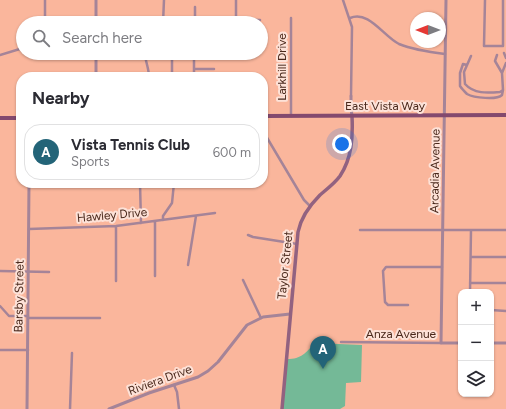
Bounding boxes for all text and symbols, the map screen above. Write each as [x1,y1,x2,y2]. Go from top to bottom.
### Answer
north arrow [410,12,446,48]
search box [16,16,268,60]
icon: search [30,27,52,49]
text: Search here [62,29,142,47]
street label: Larkhill Drive [275,33,289,101]
text: Nearby [32,88,90,108]
street label: East Vista Way [345,99,426,113]
street label: Arcadia Avenue [427,128,443,213]
your location [332,134,352,154]
text: Vista Tennis Club [71,136,190,154]
text: A [41,145,51,160]
text: 600 m [213,145,251,160]
text: Sports [71,154,110,169]
street label: Hawley Drive [76,205,148,225]
street label: Taylor Street [274,230,296,300]
street label: Barsby Street [11,259,27,333]
map controls [458,289,494,397]
button: + [458,289,494,325]
button: − [458,325,494,361]
street label: Anza Avenue [366,327,437,341]
pin: A [310,336,336,369]
button: layers [458,361,494,397]
street label: Riviera Drive [126,362,194,398]

